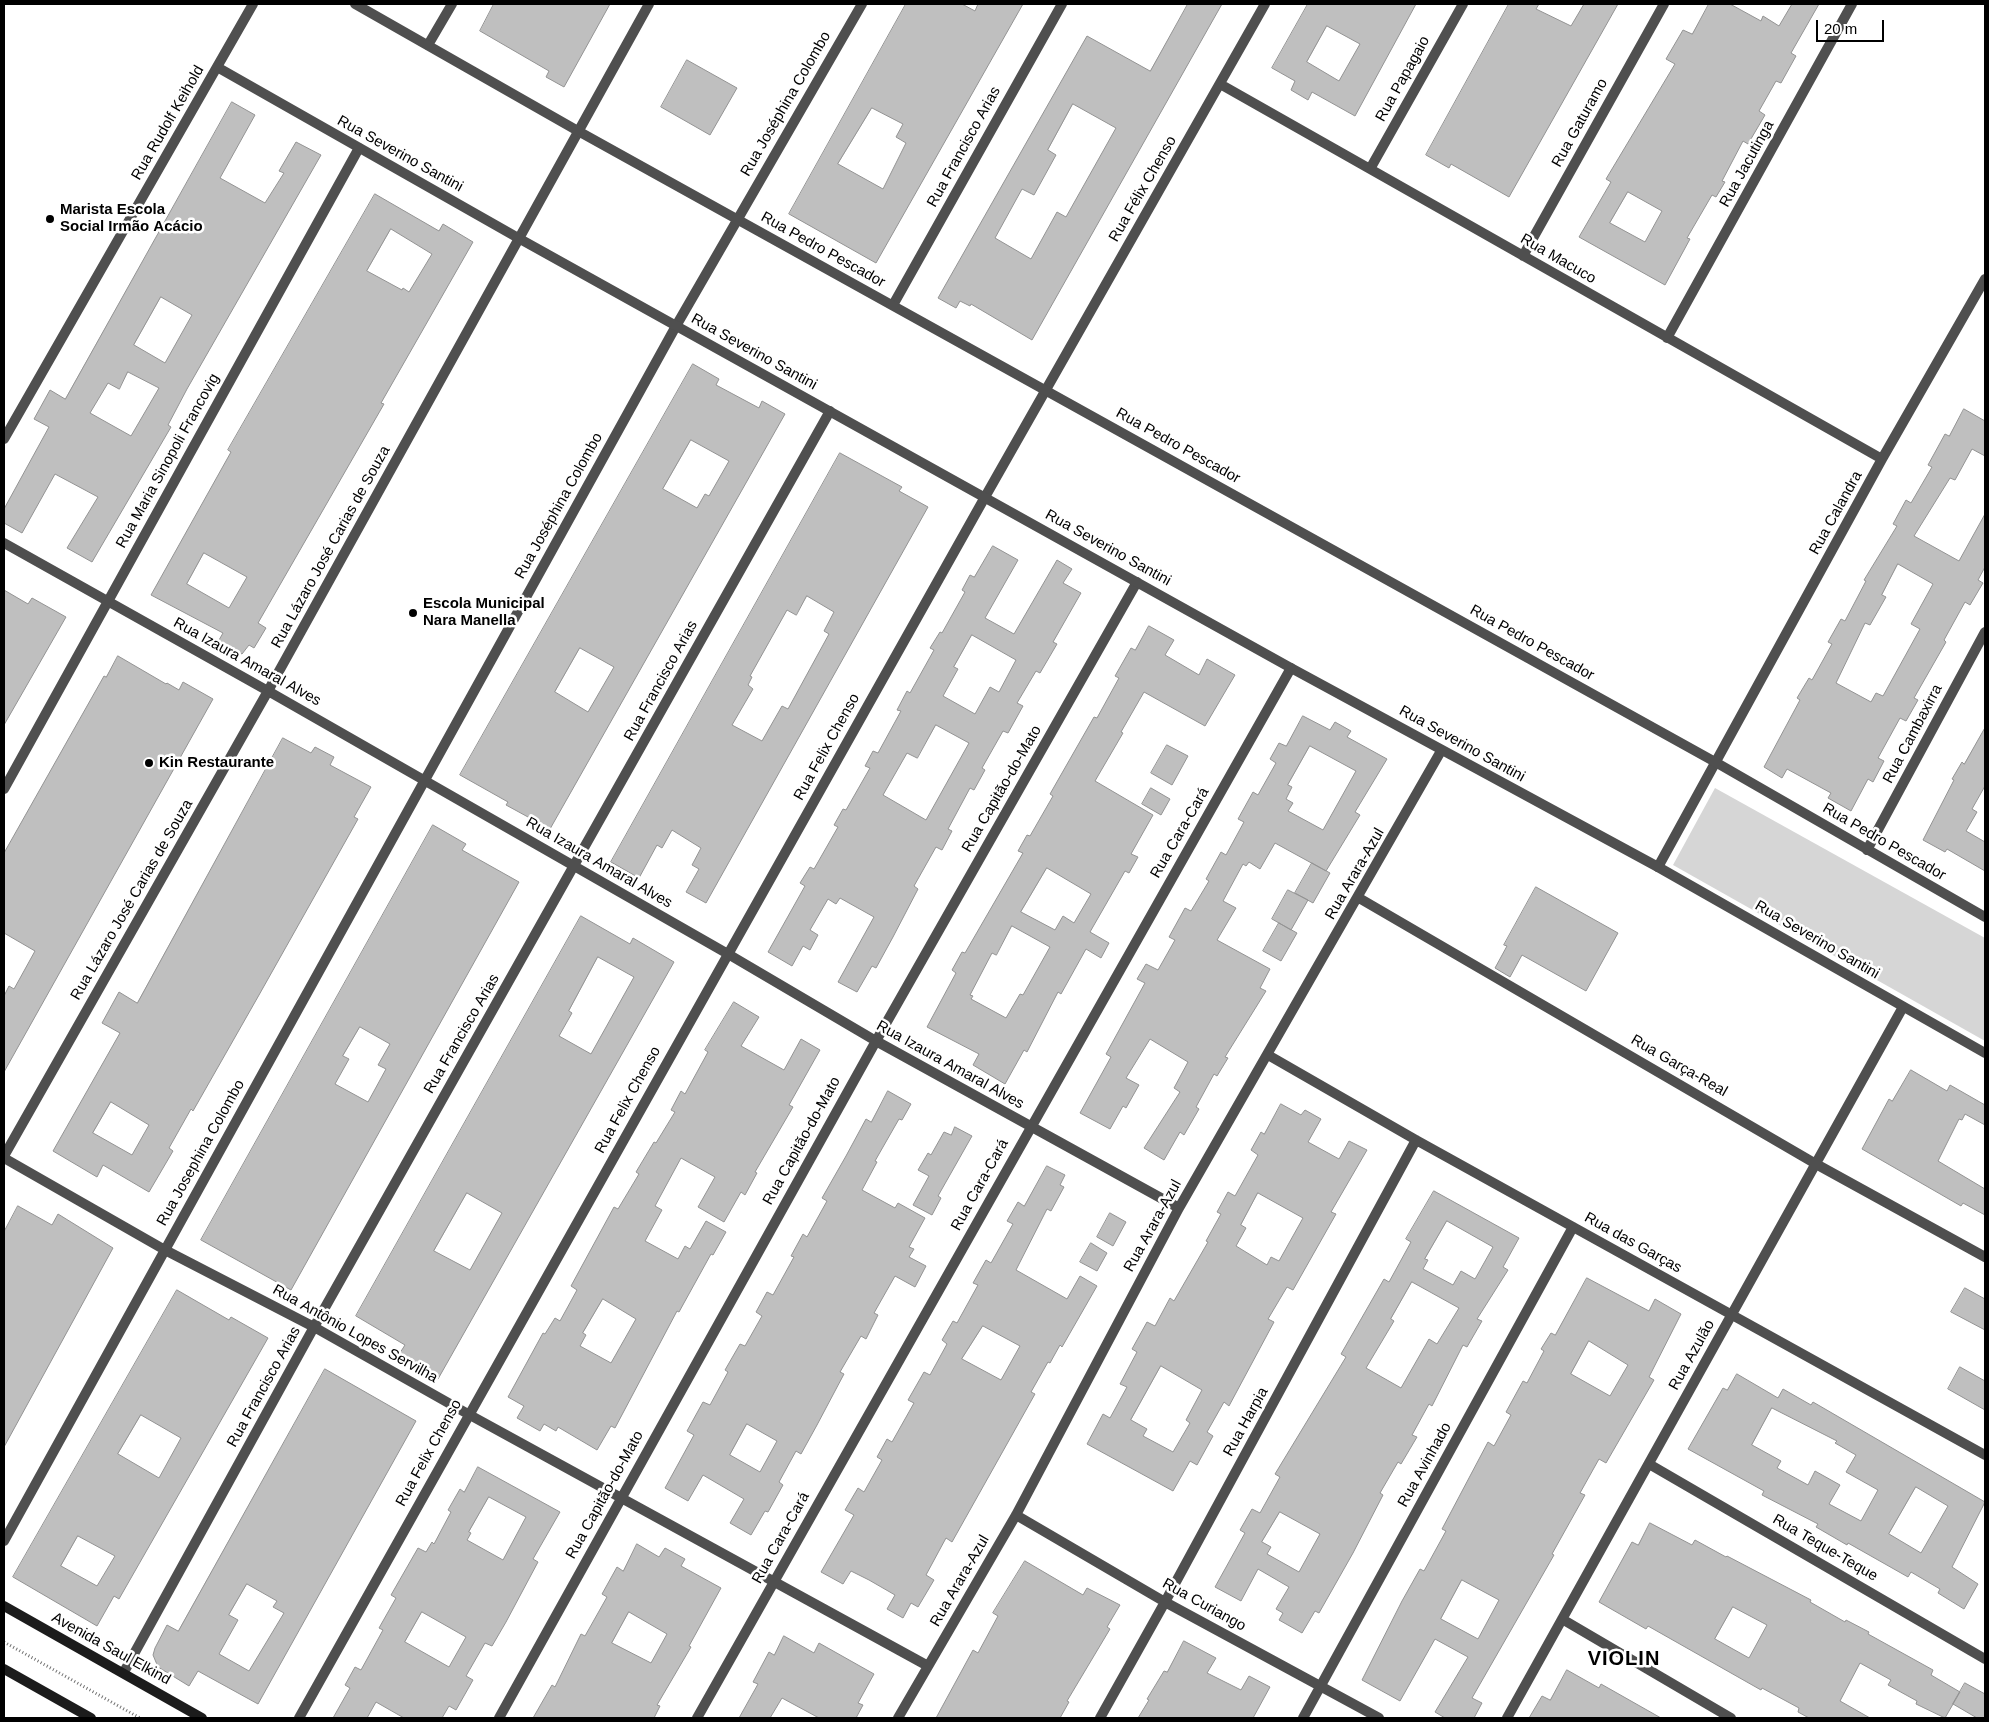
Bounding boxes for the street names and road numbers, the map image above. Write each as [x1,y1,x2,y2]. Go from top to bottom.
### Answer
street label: Rua Joséphina Colombo [737,28,835,180]
street label: Rua Papagaio [1372,33,1434,125]
street label: Rua Rudolf Keihold [128,63,208,183]
street label: Rua Gaturamo [1548,76,1612,170]
street label: Rua Francisco Arias [923,84,1005,210]
street label: Rua Severino Santini [334,112,466,196]
street label: Rua Jacutinga [1716,118,1778,210]
street label: Rua Félix Chenso [1105,133,1181,245]
street label: Rua Pedro Pescador [758,208,888,292]
street label: Rua Macuco [1517,230,1599,288]
street label: Rua Severino Santini [688,310,820,394]
street label: Rua Maria Sinopoli Francovig [112,371,224,551]
street label: Rua Pedro Pescador [1113,404,1243,488]
street label: Rua Joséphina Colombo [511,430,607,582]
street label: Rua Lázaro José Carias de Souza [268,443,394,651]
street label: Rua Calandra [1806,468,1866,558]
street label: Rua Severino Santini [1042,506,1174,590]
street label: Rua Pedro Pescador [1467,601,1597,685]
street label: Rua Izaura Amaral Alves [170,614,324,710]
street label: Rua Francisco Arias [620,618,702,744]
street label: Rua Cambaxirra [1879,682,1947,786]
street label: Rua Felix Chenso [790,690,864,804]
street label: Rua Severino Santini [1396,702,1528,786]
street label: Rua Capitão-do-Mato [958,722,1046,856]
street label: Rua Cara-Cará [1147,784,1213,882]
street label: Rua Lázaro José Carias de Souza [67,797,197,1003]
street label: Rua Pedro Pescador [1819,799,1949,885]
street label: Rua Izaura Amaral Alves [523,814,675,912]
street label: Rua Arara-Azul [1322,825,1388,923]
street label: Rua Severino Santini [1751,897,1883,983]
street label: Rua Francisco Arias [420,971,504,1097]
street label: Rua Izaura Amaral Alves [873,1017,1027,1113]
street label: Rua Garça-Real [1628,1031,1730,1101]
street label: Rua Felix Chenso [591,1043,665,1157]
street label: Rua Capitão-do-Mato [759,1074,845,1208]
street label: Rua Josephina Colombo [153,1077,249,1229]
street label: Rua Cara-Cará [947,1136,1013,1234]
street label: Rua Arara-Azul [1120,1177,1186,1275]
street label: Rua das Garças [1581,1209,1685,1277]
street label: Rua Antônio Lopes Servilha [269,1281,441,1387]
street label: Rua Azulão [1665,1317,1719,1393]
street label: Rua Francisco Arias [223,1324,305,1450]
street label: Rua Harpia [1220,1384,1272,1460]
street label: Rua Felix Chenso [392,1396,466,1510]
street label: Rua Avinhado [1394,1420,1456,1510]
street label: Rua Capitão-do-Mato [562,1428,648,1562]
street label: Rua Cara-Cará [748,1489,814,1587]
street label: Rua Teque-Teque [1769,1511,1881,1585]
street label: Rua Arara-Azul [927,1532,993,1630]
street label: Rua Curiango [1159,1575,1249,1635]
street label: Avenida Saul Elkind [48,1609,174,1689]

